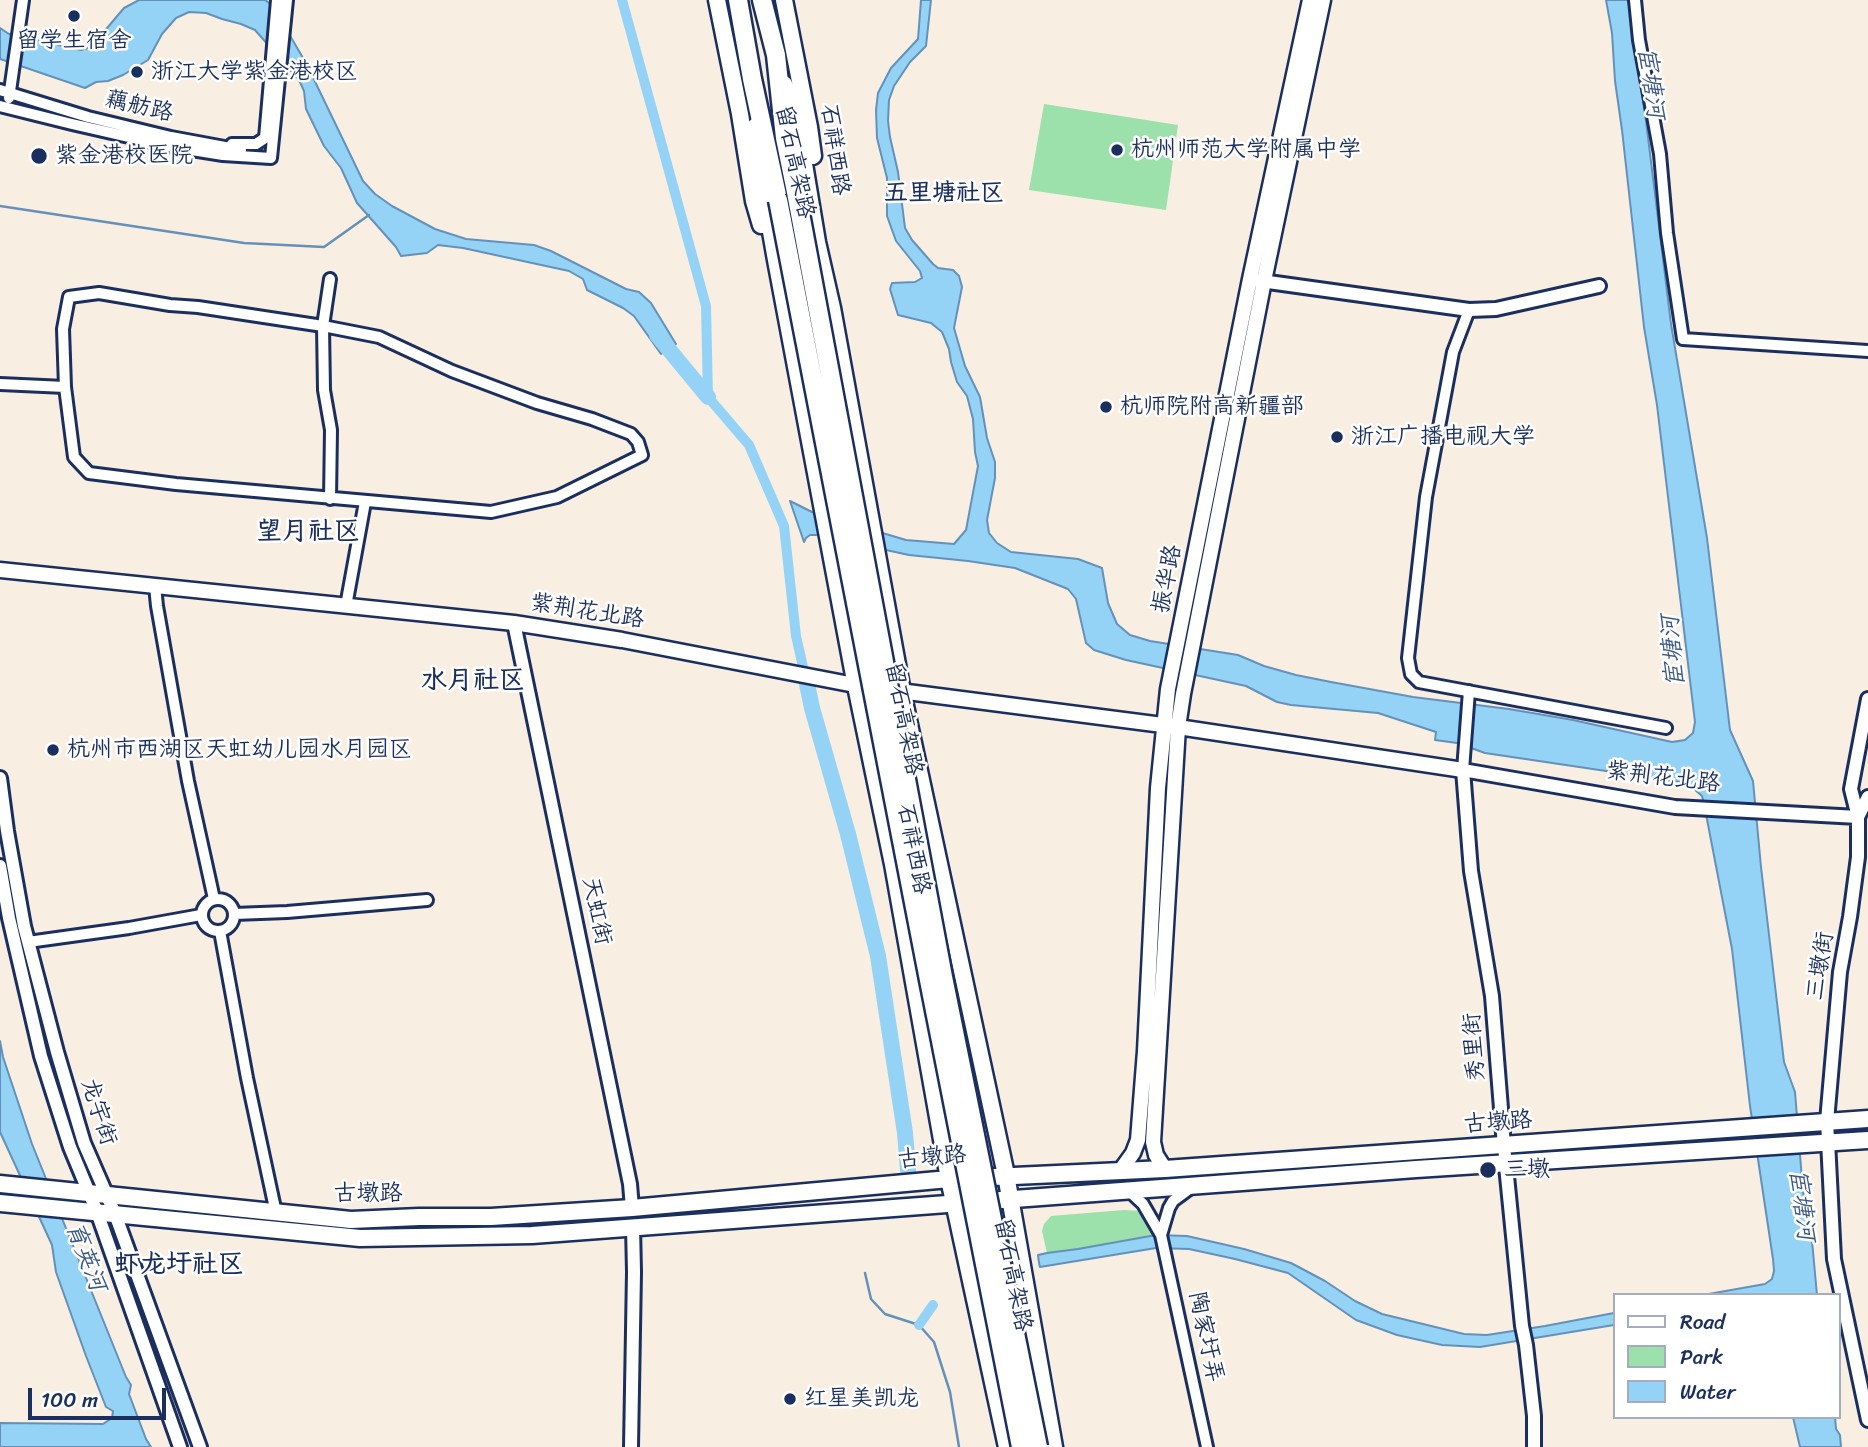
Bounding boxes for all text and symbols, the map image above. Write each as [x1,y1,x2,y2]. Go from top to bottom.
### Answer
marker: 留学生宿舍 [66,8,82,24]
place label: 留学生宿舍 [17,27,131,55]
water label: 宦塘河 [1631,45,1669,121]
place label: 浙江大学紫金港校区 [151,58,358,86]
marker: 浙江大学紫金港校区 [129,64,145,80]
street label: 藕舫路 [102,86,176,128]
street label: 留石高架路 [769,103,819,221]
street label: 石祥西路 [814,103,854,197]
place label: 杭州师范大学附属中学 [1131,136,1361,164]
place label: 紫金港校医院 [55,142,193,170]
marker: 杭州师范大学附属中学 [1109,142,1125,158]
marker: 紫金港校医院 [29,146,49,166]
district label: 五里塘社区 [884,180,1004,208]
place label: 杭师院附高新疆部 [1120,393,1304,421]
marker: 杭师院附高新疆部 [1098,399,1114,415]
place label: 浙江广播电视大学 [1351,423,1535,451]
marker: 浙江广播电视大学 [1329,429,1345,445]
district label: 望月社区 [256,516,360,548]
street label: 振华路 [1148,543,1188,615]
street label: 紫荆花北路 [528,589,646,635]
water label: 宦塘河 [1657,614,1691,688]
street label: 留石高架路 [878,660,928,778]
district label: 水月社区 [421,665,525,697]
place label: 杭州市西湖区天虹幼儿园水月园区 [67,736,412,764]
marker: 杭州市西湖区天虹幼儿园水月园区 [45,742,61,758]
street label: 紫荆花北路 [1604,757,1722,799]
street label: 石祥西路 [891,801,935,897]
street label: 天虹街 [575,874,617,948]
street label: 三墩街 [1802,930,1840,1002]
street label: 秀里街 [1459,1012,1491,1082]
street label: 龙宇街 [74,1075,122,1149]
street label: 古墩路 [1463,1107,1533,1139]
street label: 古墩路 [896,1141,968,1175]
place label: 三墩 [1504,1156,1550,1184]
marker: 三墩 [1478,1160,1498,1180]
water label: 宦塘河 [1782,1168,1820,1242]
street label: 古墩路 [334,1180,402,1208]
street label: 留石高架路 [987,1216,1037,1334]
water label: 育英河 [59,1218,111,1296]
district label: 虾龙圩社区 [114,1249,244,1281]
street label: 陶家圩弄 [1182,1289,1228,1385]
legend [1612,1293,1840,1419]
text: Road [1680,1303,1725,1341]
text: Park [1680,1338,1723,1376]
text: Water [1680,1373,1735,1411]
scale bar [32,1374,170,1418]
text: 100 m [41,1381,98,1419]
place label: 红星美凯龙 [804,1385,919,1413]
marker: 红星美凯龙 [782,1391,798,1407]

